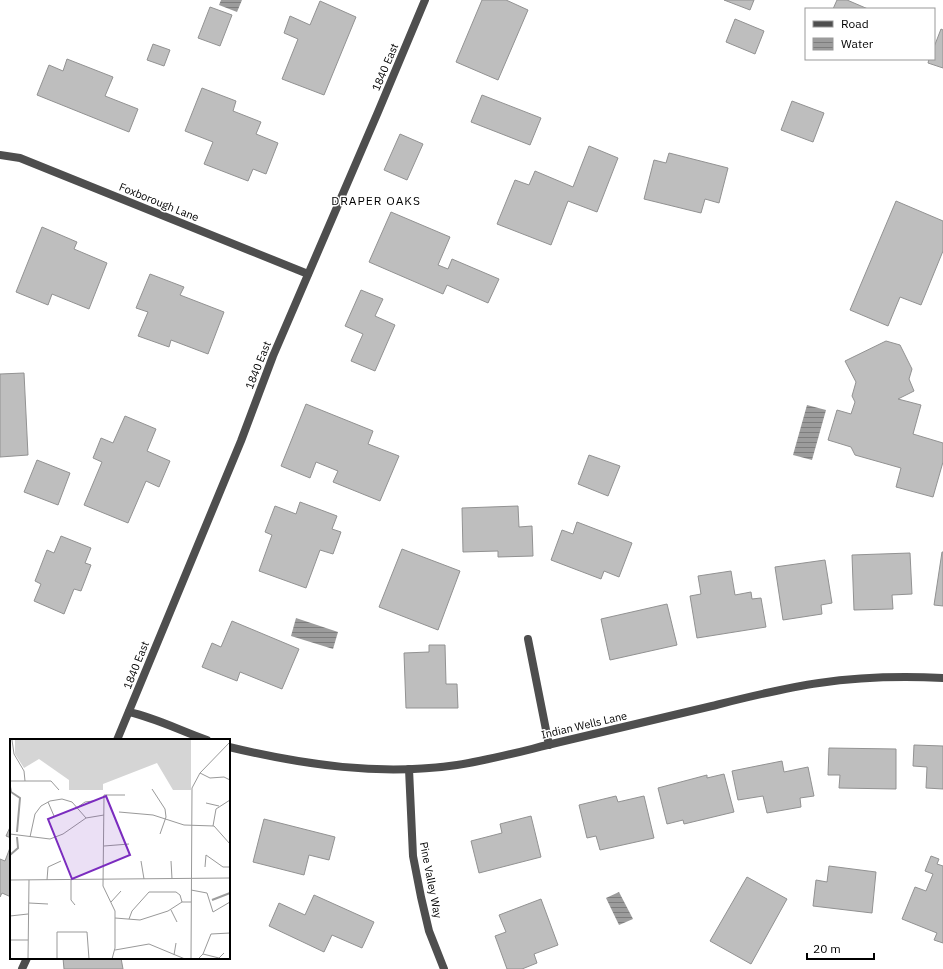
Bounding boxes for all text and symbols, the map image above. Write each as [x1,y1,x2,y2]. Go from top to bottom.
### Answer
legend [805,8,935,60]
text: Road [841,16,869,31]
text: Water [841,36,874,51]
street label: 1840 East [369,41,401,93]
street label: Foxborough Lane [117,180,201,224]
district label: DRAPER OAKS [331,193,421,208]
street label: 1840 East [242,339,274,391]
street label: 1840 East [120,639,152,691]
street label: Indian Wells Lane [540,708,628,742]
inset map [10,739,230,959]
street label: Pine Valley Way [417,841,445,920]
scale bar [807,935,874,961]
text: 20 m [813,941,841,956]

